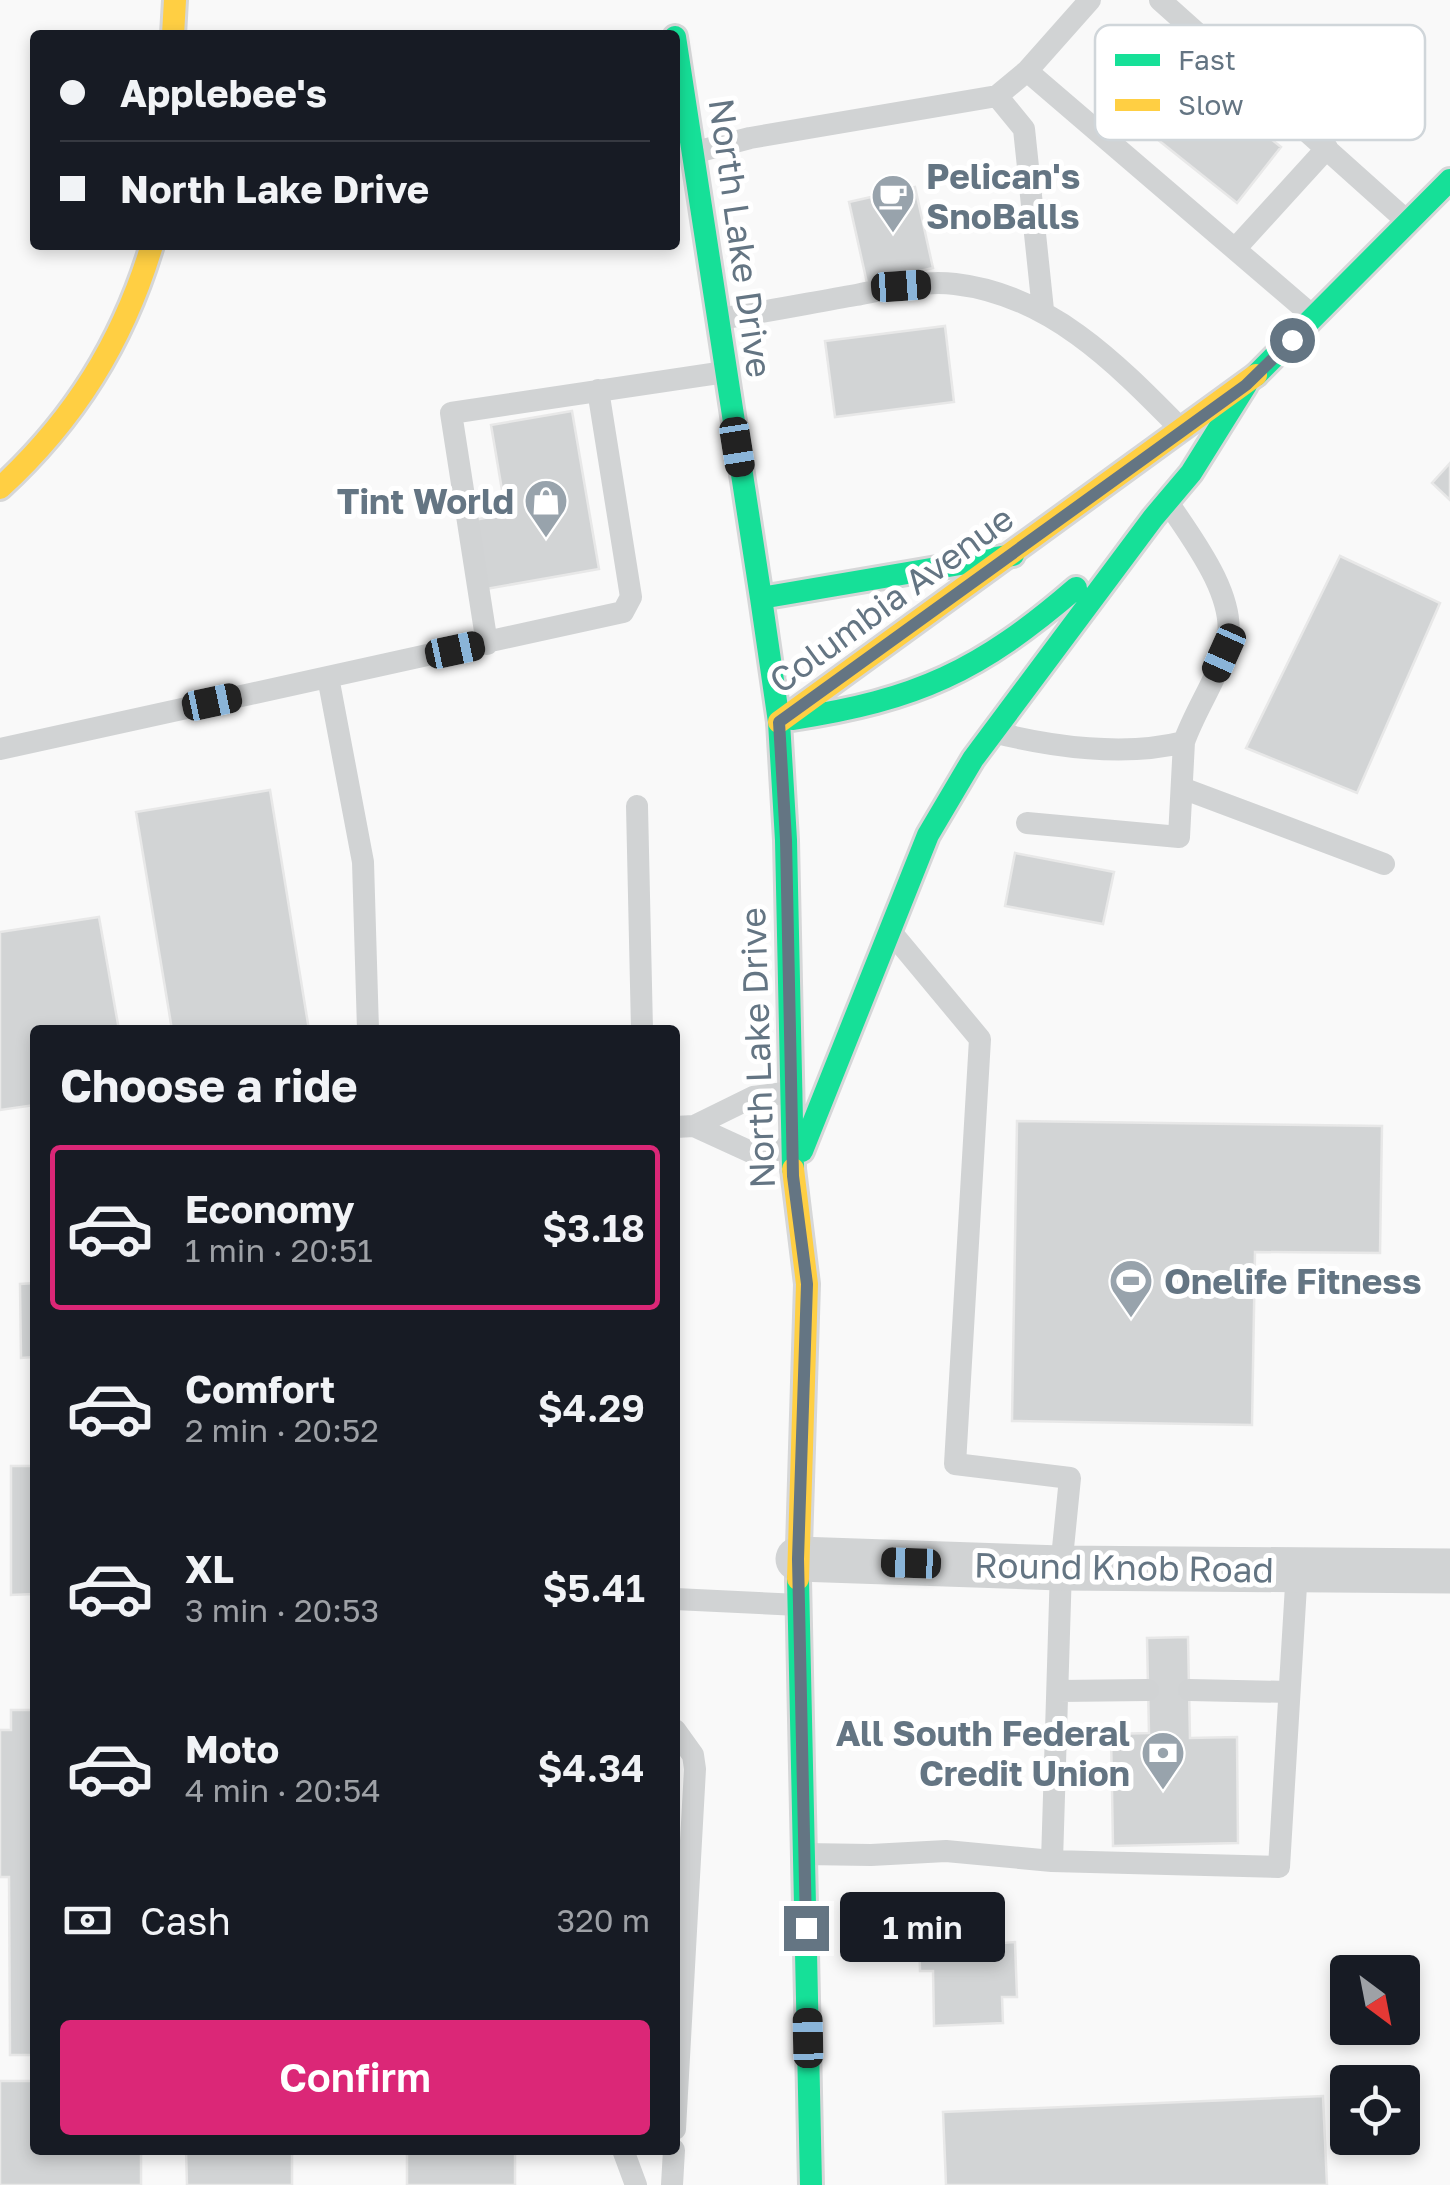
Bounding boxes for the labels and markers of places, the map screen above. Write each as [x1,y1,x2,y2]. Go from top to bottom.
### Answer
place label: Pelican's SnoBalls [926,155,1080,237]
cafe icon: Pelican's SnoBalls [870,173,916,234]
shop icon: Tint World [523,478,569,539]
place label: Tint World [337,480,514,522]
sports icon: Onelife Fitness [1108,1258,1154,1319]
place label: Onelife Fitness [1164,1260,1422,1302]
place label: All South Federal Credit Union [836,1712,1130,1794]
bank icon: All South Federal Credit Union [1140,1730,1186,1791]

